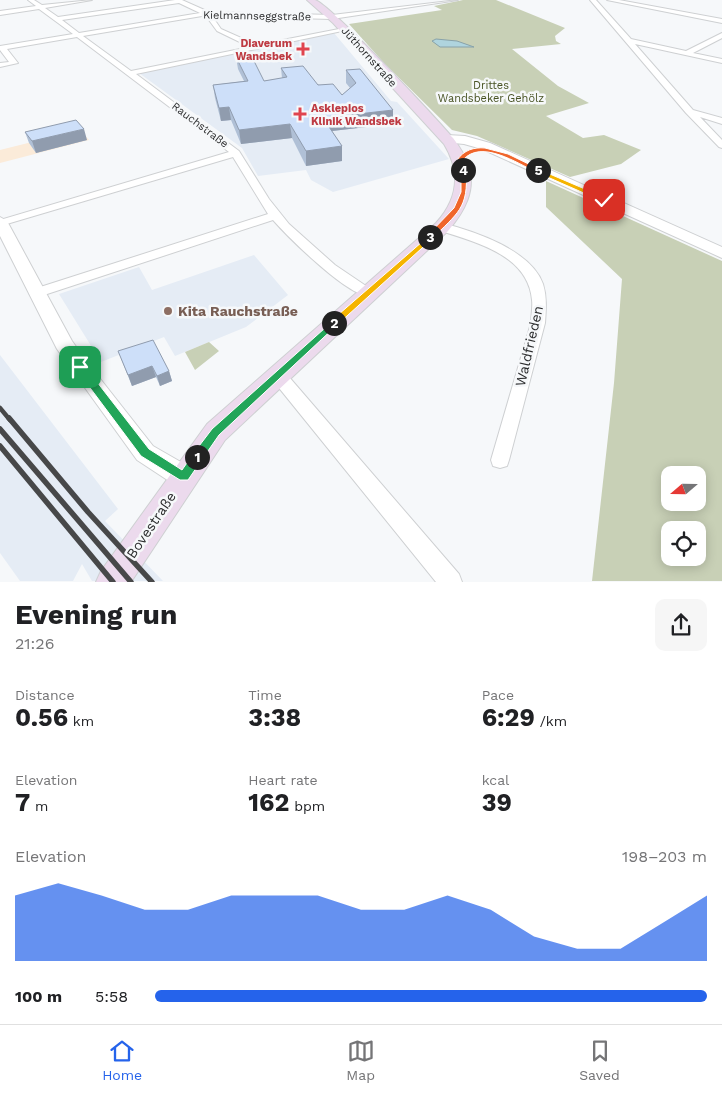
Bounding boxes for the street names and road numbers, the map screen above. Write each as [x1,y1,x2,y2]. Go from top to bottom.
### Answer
street label: Kielmannseggstraße [203,9,311,23]
street label: Jüthornstraße [339,24,399,90]
street label: Rauchstraße [169,100,231,150]
street label: Waldfrieden [512,304,546,388]
street label: Bovestraße [123,489,179,561]

